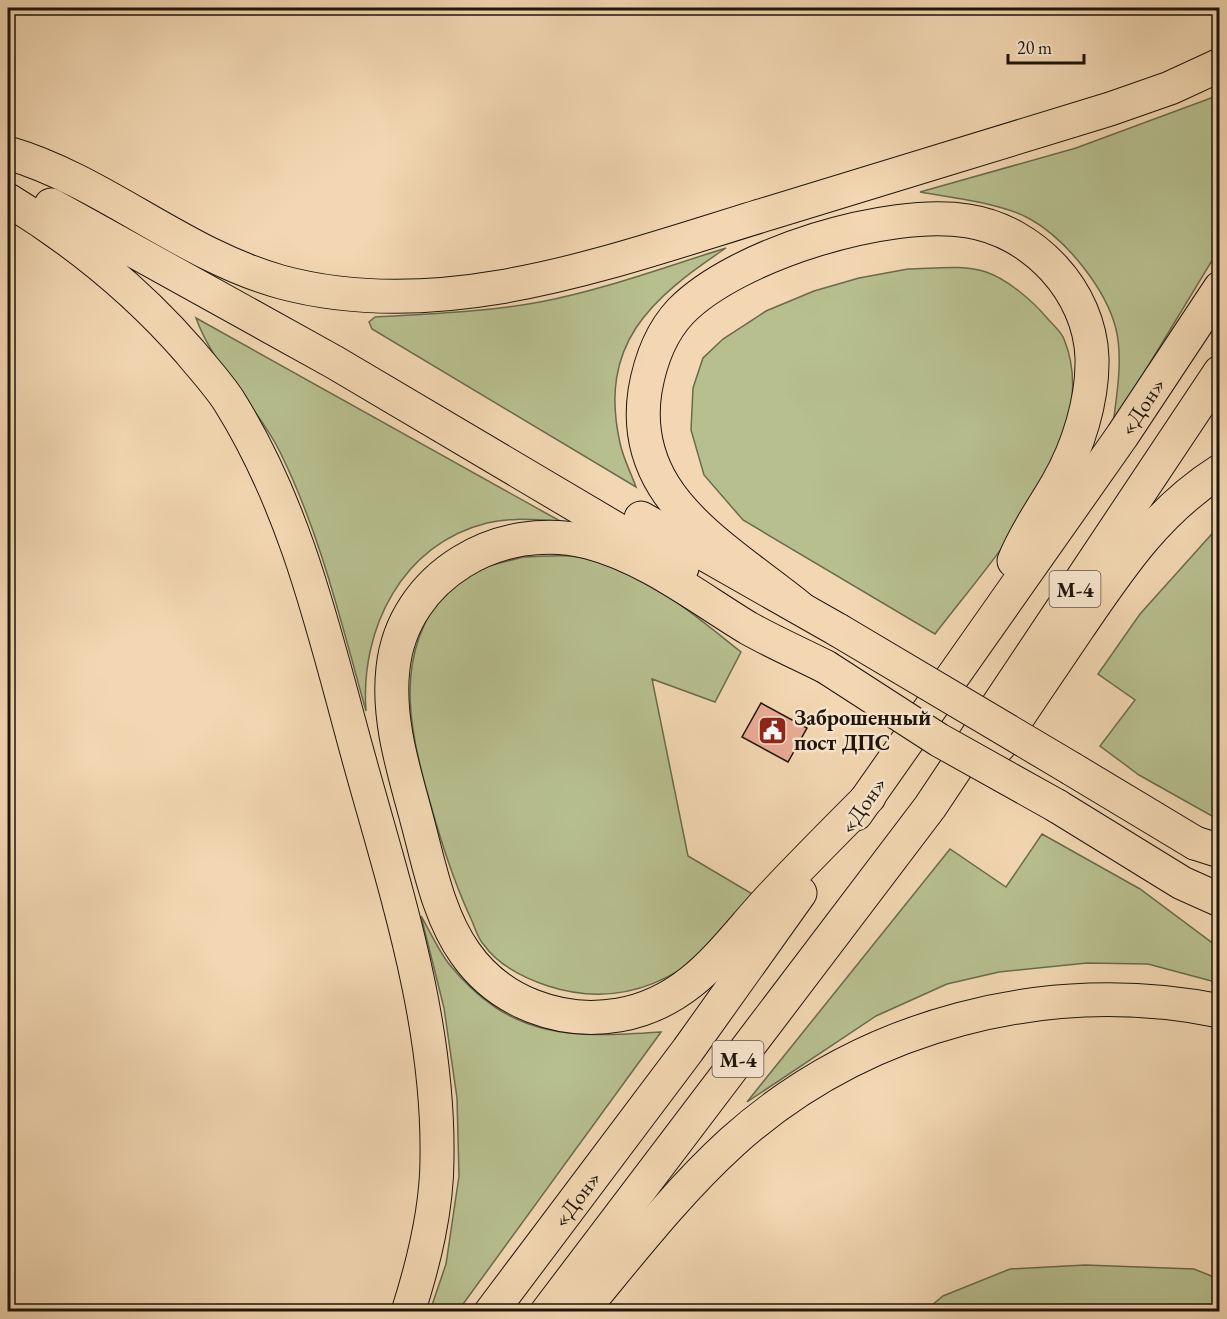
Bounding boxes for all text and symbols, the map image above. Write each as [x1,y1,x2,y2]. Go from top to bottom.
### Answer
scale bar [1008,27,1084,65]
text: 20 m [1017,36,1052,59]
street label: «Дон» [1112,371,1172,441]
road number: М-4 [1050,571,1100,607]
place label: Заброшенный пост ДПС [794,703,931,757]
public building icon: Заброшенный пост ДПС [757,714,789,746]
street label: «Дон» [833,770,893,840]
road number: М-4 [712,1041,764,1077]
street label: «Дон» [545,1164,607,1233]

